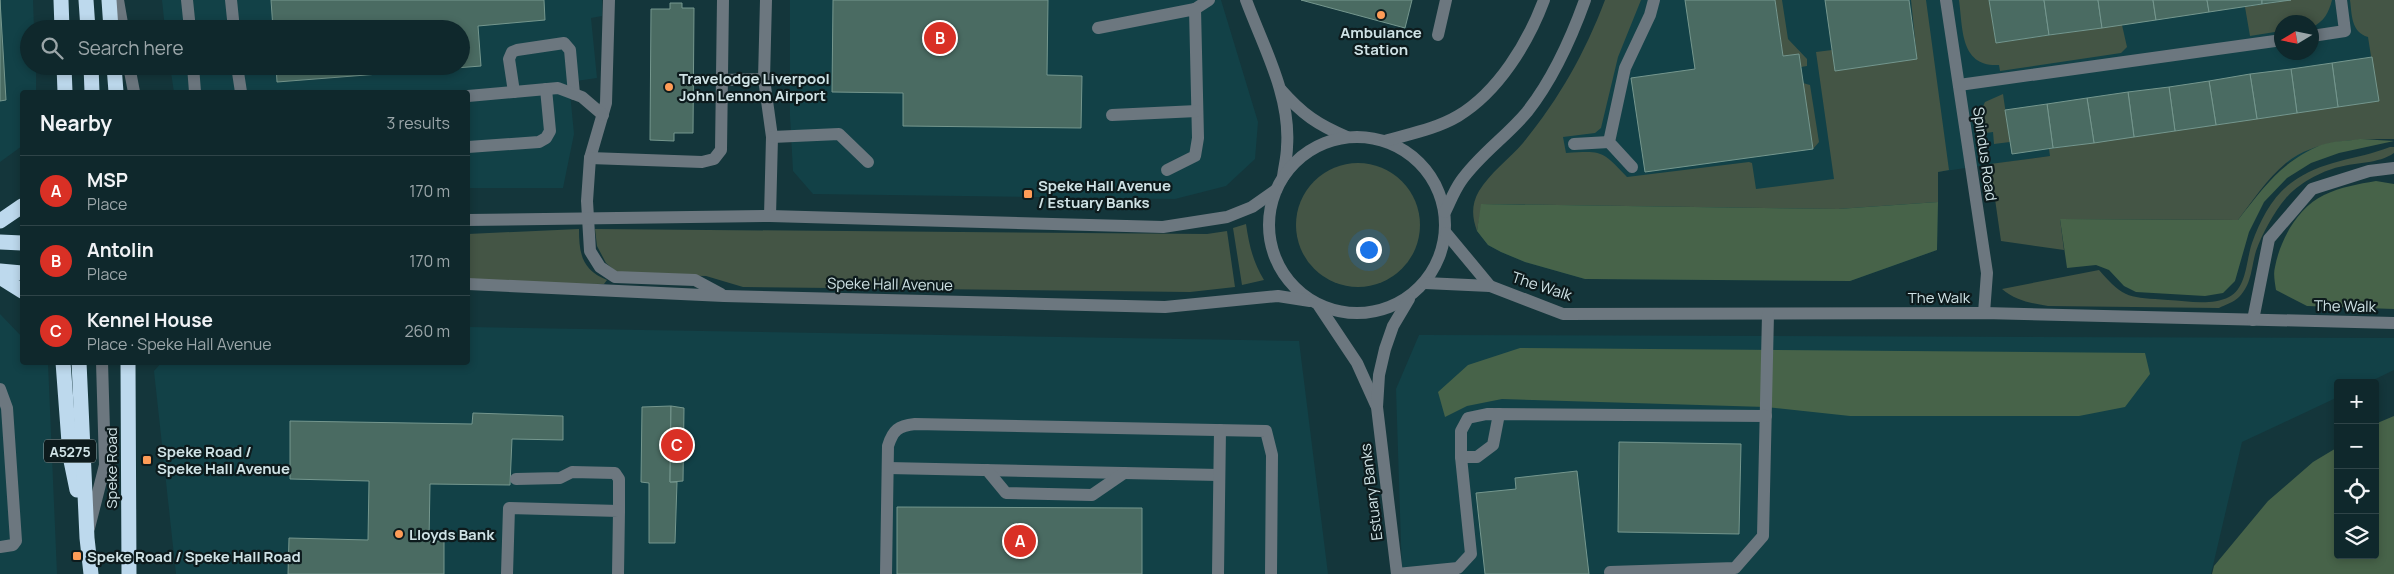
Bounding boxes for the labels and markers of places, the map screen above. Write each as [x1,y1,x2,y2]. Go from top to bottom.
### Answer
marker: Ambulance Station [1375,9,1387,21]
pin: B [924,19,956,57]
place label: Ambulance Station [1340,22,1422,60]
place label: Travelodge Liverpool John Lennon Airport [679,68,830,106]
marker: Travelodge Liverpool John Lennon Airport [663,81,675,93]
place label: Speke Hall Avenue / Estuary Banks [1038,175,1171,213]
marker: Speke Hall Avenue / Estuary Banks [1022,188,1034,200]
pin: C [661,426,693,464]
place label: Speke Road / Speke Hall Avenue [157,441,290,479]
marker: Speke Road / Speke Hall Avenue [141,454,153,466]
pin: A [1004,522,1036,560]
place label: Lloyds Bank [409,524,495,545]
marker: Lloyds Bank [393,528,405,540]
place label: Speke Road / Speke Hall Road [87,546,301,567]
marker: Speke Road / Speke Hall Road [71,550,83,562]

